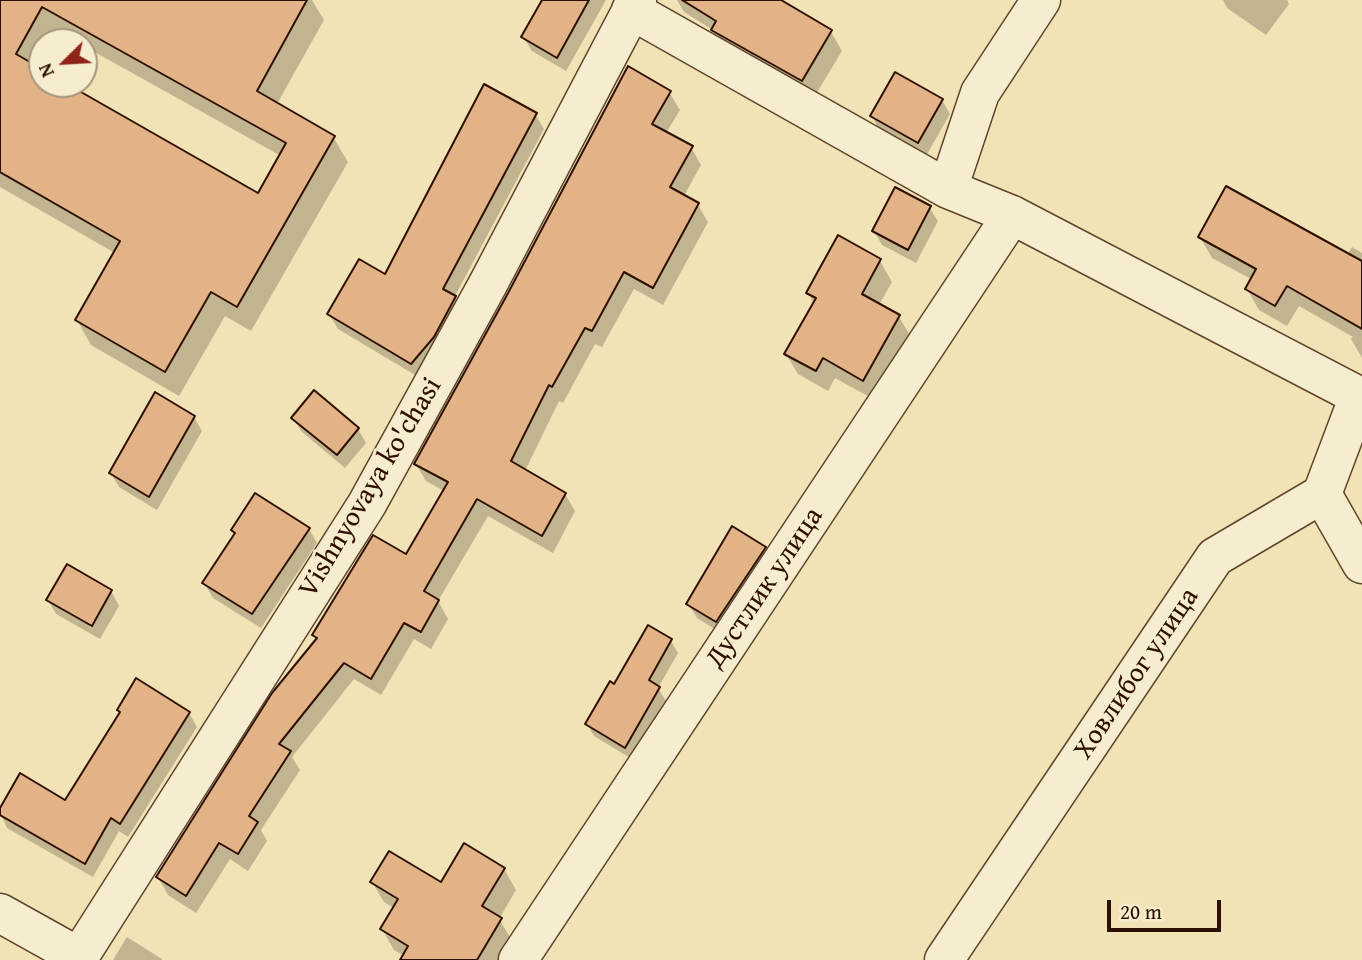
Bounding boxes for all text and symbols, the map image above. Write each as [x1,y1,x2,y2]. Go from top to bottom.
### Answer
north arrow [28,28,98,98]
text: N [30,59,61,82]
street label: Vishnyovaya ko'chasi [292,372,450,604]
street label: Дустлик улица [699,501,831,675]
street label: Ховлибог улица [1067,582,1207,766]
scale bar [1110,886,1224,930]
text: 20 m [1120,896,1162,927]

